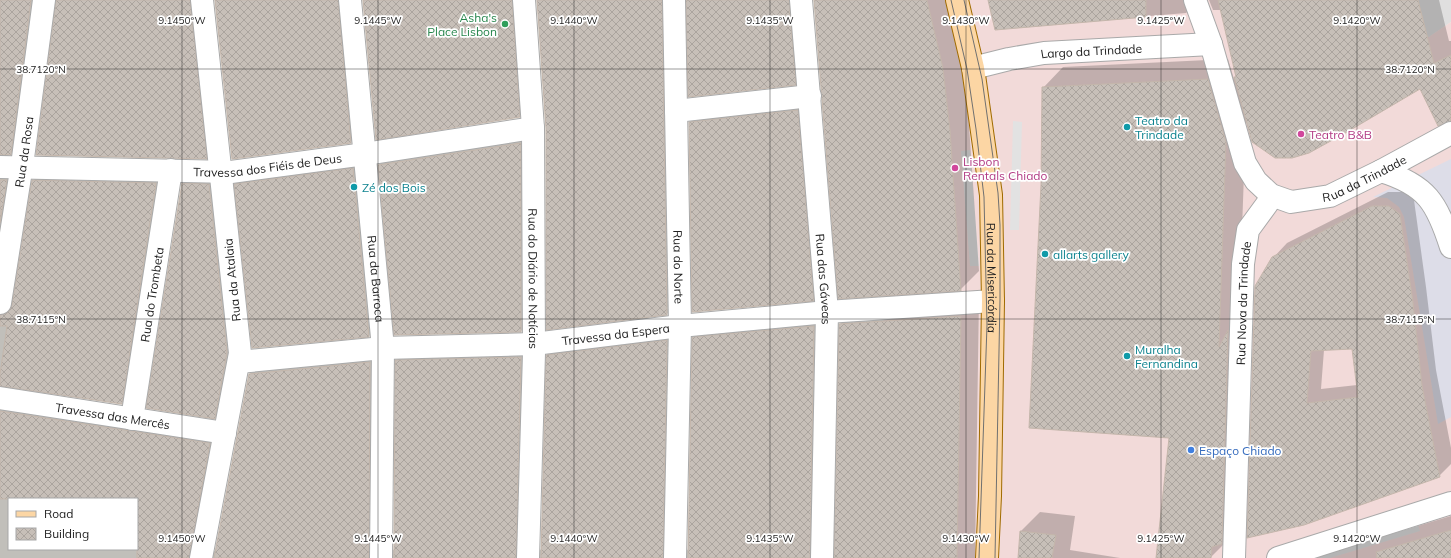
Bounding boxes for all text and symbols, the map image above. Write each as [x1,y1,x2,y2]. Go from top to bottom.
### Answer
place label: Asha's Place Lisbon [427,10,497,39]
text: 9.1450°W [158,14,206,27]
text: 9.1445°W [354,14,402,27]
text: 9.1440°W [550,14,598,27]
text: 9.1435°W [746,14,794,27]
text: 9.1430°W [942,14,990,27]
text: 9.1425°W [1137,14,1185,27]
text: 9.1420°W [1333,14,1381,27]
marker: Asha's Place Lisbon [500,19,510,29]
street label: Largo da Trindade [1039,40,1142,61]
text: 38.7120°N [16,63,66,76]
text: 38.7120°N [1385,63,1435,76]
place label: Teatro da Trindade [1135,113,1188,142]
street label: Rua da Rosa [11,116,36,188]
marker: Teatro da Trindade [1122,122,1132,132]
place label: Teatro B&B [1309,127,1372,142]
marker: Teatro B&B [1296,129,1306,139]
street label: Travessa dos Fiéis de Deus [193,150,343,180]
street label: Rua da Trindade [1321,151,1409,205]
place label: Lisbon Rentals Chiado [963,154,1048,183]
marker: Lisbon Rentals Chiado [950,163,960,173]
place label: Zé dos Bois [362,180,426,195]
marker: Zé dos Bois [349,182,359,192]
street label: Rua do Diário de Notícias [526,208,541,349]
street label: Rua da Misericórdia [984,223,1001,333]
street label: Rua do Norte [671,230,687,304]
street label: Rua das Gáveas [813,233,835,325]
street label: Rua da Barroca [365,235,388,323]
street label: Rua da Atalaia [220,238,244,322]
street label: Rua Nova da Trindade [1232,240,1254,365]
street label: Rua do Trombeta [137,246,166,343]
place label: allarts gallery [1053,247,1129,262]
marker: allarts gallery [1040,249,1050,259]
text: 38.7115°N [16,313,66,326]
text: 38.7115°N [1385,313,1435,326]
street label: Travessa da Espera [561,320,670,348]
place label: Muralha Fernandina [1135,342,1198,371]
marker: Muralha Fernandina [1122,351,1132,361]
street label: Travessa das Mercês [54,399,171,432]
place label: Espaço Chiado [1199,443,1282,458]
marker: Espaço Chiado [1186,445,1196,455]
legend [8,498,138,550]
text: Road [44,506,73,521]
text: Building [44,526,89,541]
text: 9.1450°W [158,532,206,545]
text: 9.1445°W [354,532,402,545]
text: 9.1440°W [550,532,598,545]
text: 9.1435°W [746,532,794,545]
text: 9.1430°W [942,532,990,545]
text: 9.1425°W [1137,532,1185,545]
text: 9.1420°W [1333,532,1381,545]

